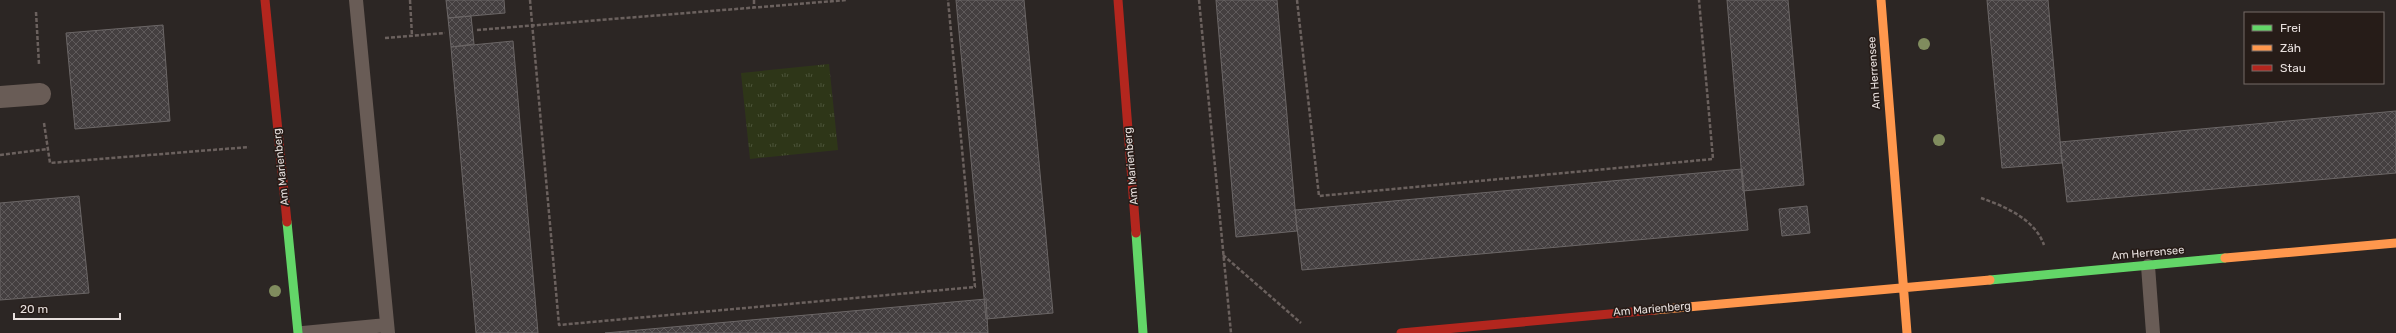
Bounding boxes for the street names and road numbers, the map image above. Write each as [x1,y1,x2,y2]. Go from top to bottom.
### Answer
street label: Am Herrensee [1865,36,1883,110]
street label: Am Marienberg [1121,127,1141,205]
street label: Am Marienberg [270,128,292,206]
street label: Am Herrensee [2111,243,2185,263]
street label: Am Marienberg [1613,299,1691,319]

